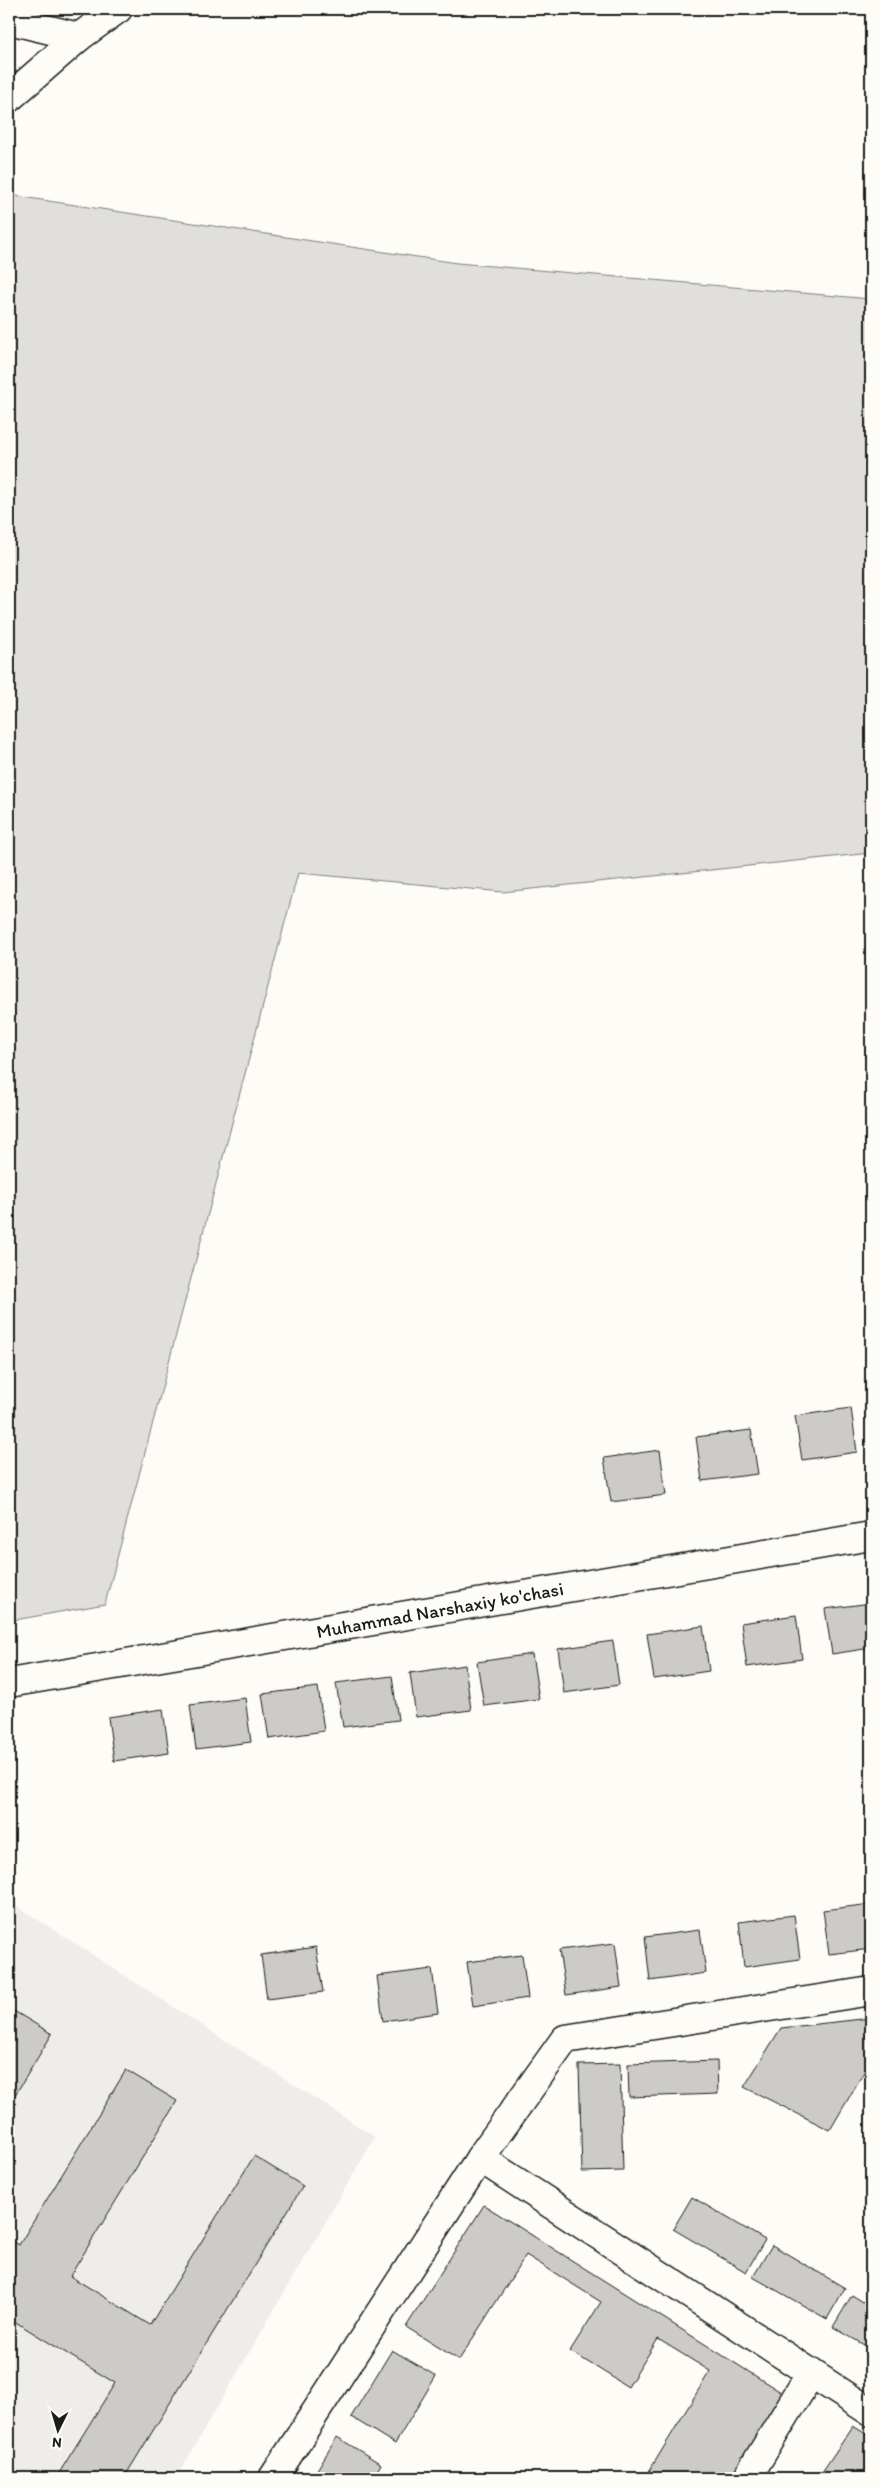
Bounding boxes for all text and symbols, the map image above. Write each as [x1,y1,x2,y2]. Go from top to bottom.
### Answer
street label: Muhammad Narshaxiy ko'chasi [315,1577,565,1643]
north arrow [32,2404,82,2454]
text: N [51,2434,62,2451]

